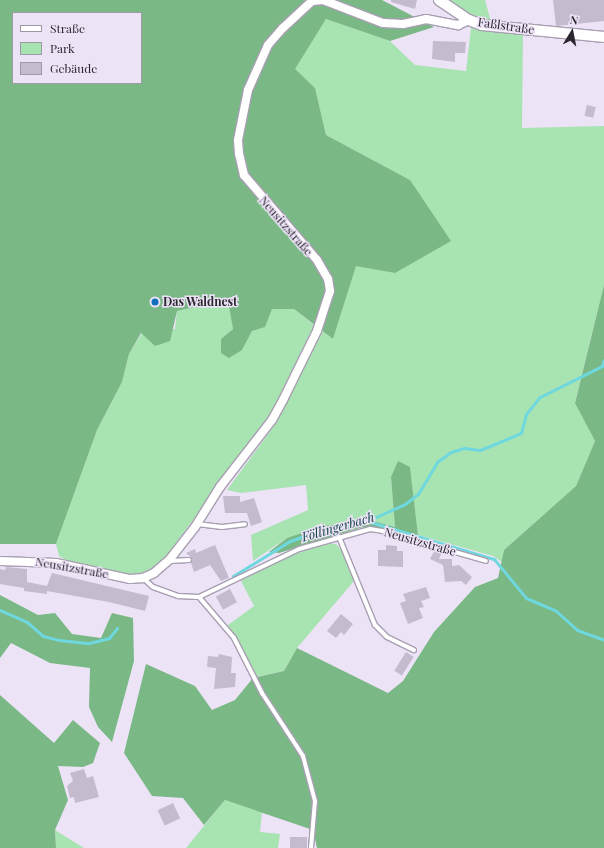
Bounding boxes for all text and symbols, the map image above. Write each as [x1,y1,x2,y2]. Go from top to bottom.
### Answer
legend [12,12,142,84]
north arrow [552,12,592,52]
text: N [569,12,579,28]
street label: Faßlstraße [477,15,535,37]
text: Straße [50,20,85,36]
text: Park [50,40,75,56]
text: Gebäude [50,60,97,76]
street label: Neusitzstraße [256,193,316,259]
place label: Das Waldnest [163,295,238,309]
marker: Das Waldnest [150,297,160,307]
water label: Föllingerbach [300,509,376,545]
street label: Neusitzstraße [382,525,458,559]
street label: Neusitzstraße [34,554,110,582]

